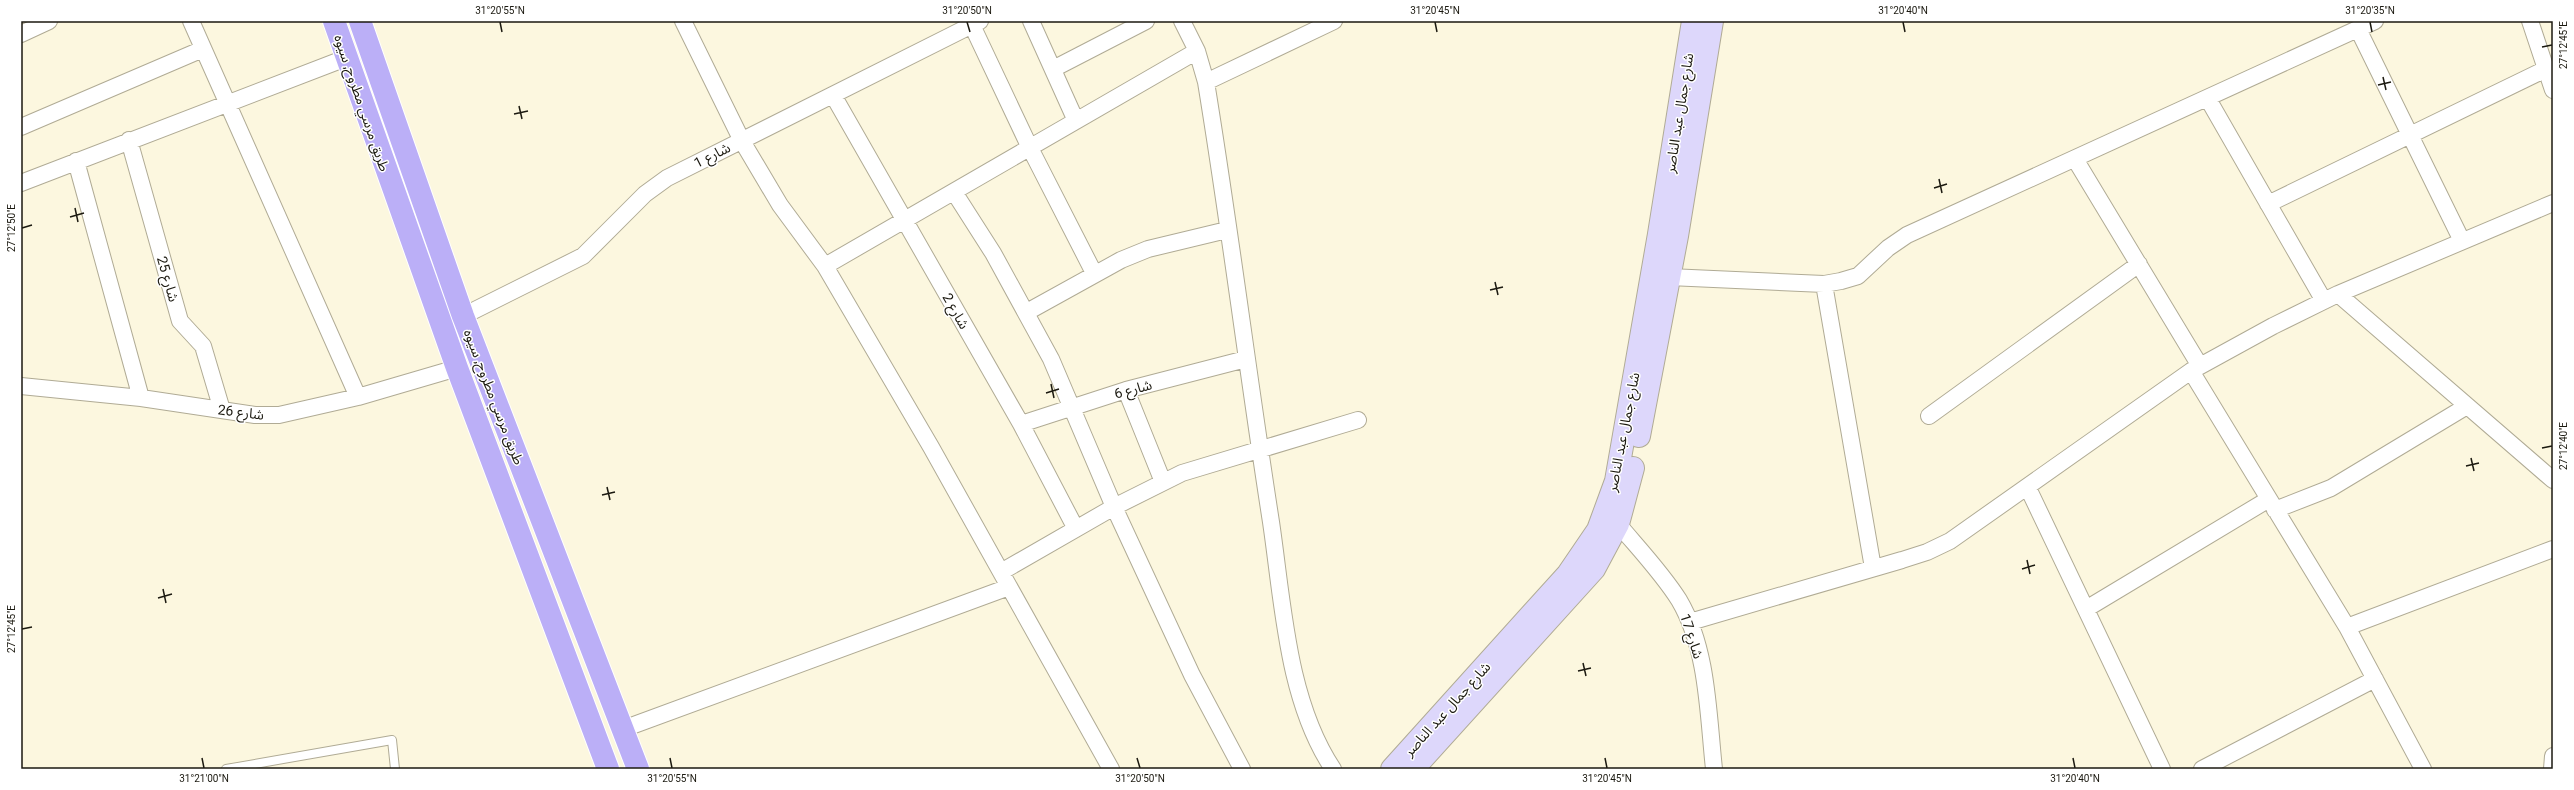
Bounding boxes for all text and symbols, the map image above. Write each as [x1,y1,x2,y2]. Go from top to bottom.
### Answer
text: 31°20'55"N [475,5,525,16]
text: 31°20'50"N [942,5,992,16]
text: 31°20'45"N [1410,5,1460,16]
text: 31°20'40"N [1878,5,1928,16]
text: 31°20'35"N [2345,5,2395,16]
text: 27°12'45"E [2558,21,2569,69]
street label: طريق مرسي مطروح, سيوه [328,33,393,175]
street label: شارع جمال عبد الناصر [1661,52,1699,176]
street label: شارع 1 [691,139,734,174]
text: 27°12'50"E [6,204,17,252]
street label: شارع 25 [151,254,182,304]
street label: شارع 2 [937,290,973,333]
street label: طريق مرسي مطروح, سيوه [458,327,527,468]
street label: شارع جمال عبد الناصر [1603,371,1645,495]
street label: شارع 6 [1112,376,1155,405]
street label: شارع 26 [217,401,265,426]
text: 27°12'40"E [2558,422,2569,470]
text: 27°12'45"E [6,605,17,653]
street label: شارع 17 [1674,611,1707,662]
street label: شارع جمال عبد الناصر [1400,659,1496,762]
text: 31°21'00"N [179,773,229,784]
text: 31°20'55"N [647,773,697,784]
text: 31°20'50"N [1115,773,1165,784]
text: 31°20'45"N [1582,773,1632,784]
text: 31°20'40"N [2050,773,2100,784]

